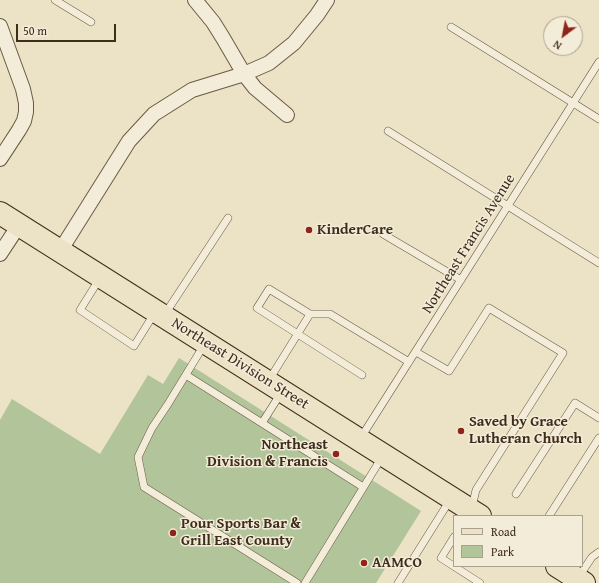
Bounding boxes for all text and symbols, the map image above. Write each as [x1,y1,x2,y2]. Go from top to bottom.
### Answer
scale bar [18,16,118,42]
north arrow [543,16,583,56]
text: 50 m [23,22,47,39]
text: N [550,37,565,54]
street label: Northeast Francis Avenue [419,171,519,317]
place label: KinderCare [317,221,393,239]
marker: KinderCare [304,225,314,235]
street label: Northeast Division Street [168,314,312,414]
place label: Saved by Grace Lutheran Church [469,413,582,448]
marker: Saved by Grace Lutheran Church [456,426,466,436]
place label: Northeast Division & Francis [207,436,328,471]
marker: Northeast Division & Francis [331,449,341,459]
place label: Pour Sports Bar & Grill East County [181,515,301,550]
legend [453,515,583,567]
text: Road [491,523,516,540]
marker: Pour Sports Bar & Grill East County [168,528,178,538]
text: Park [491,543,514,560]
place label: AAMCO [372,554,422,572]
marker: AAMCO [359,558,369,568]

